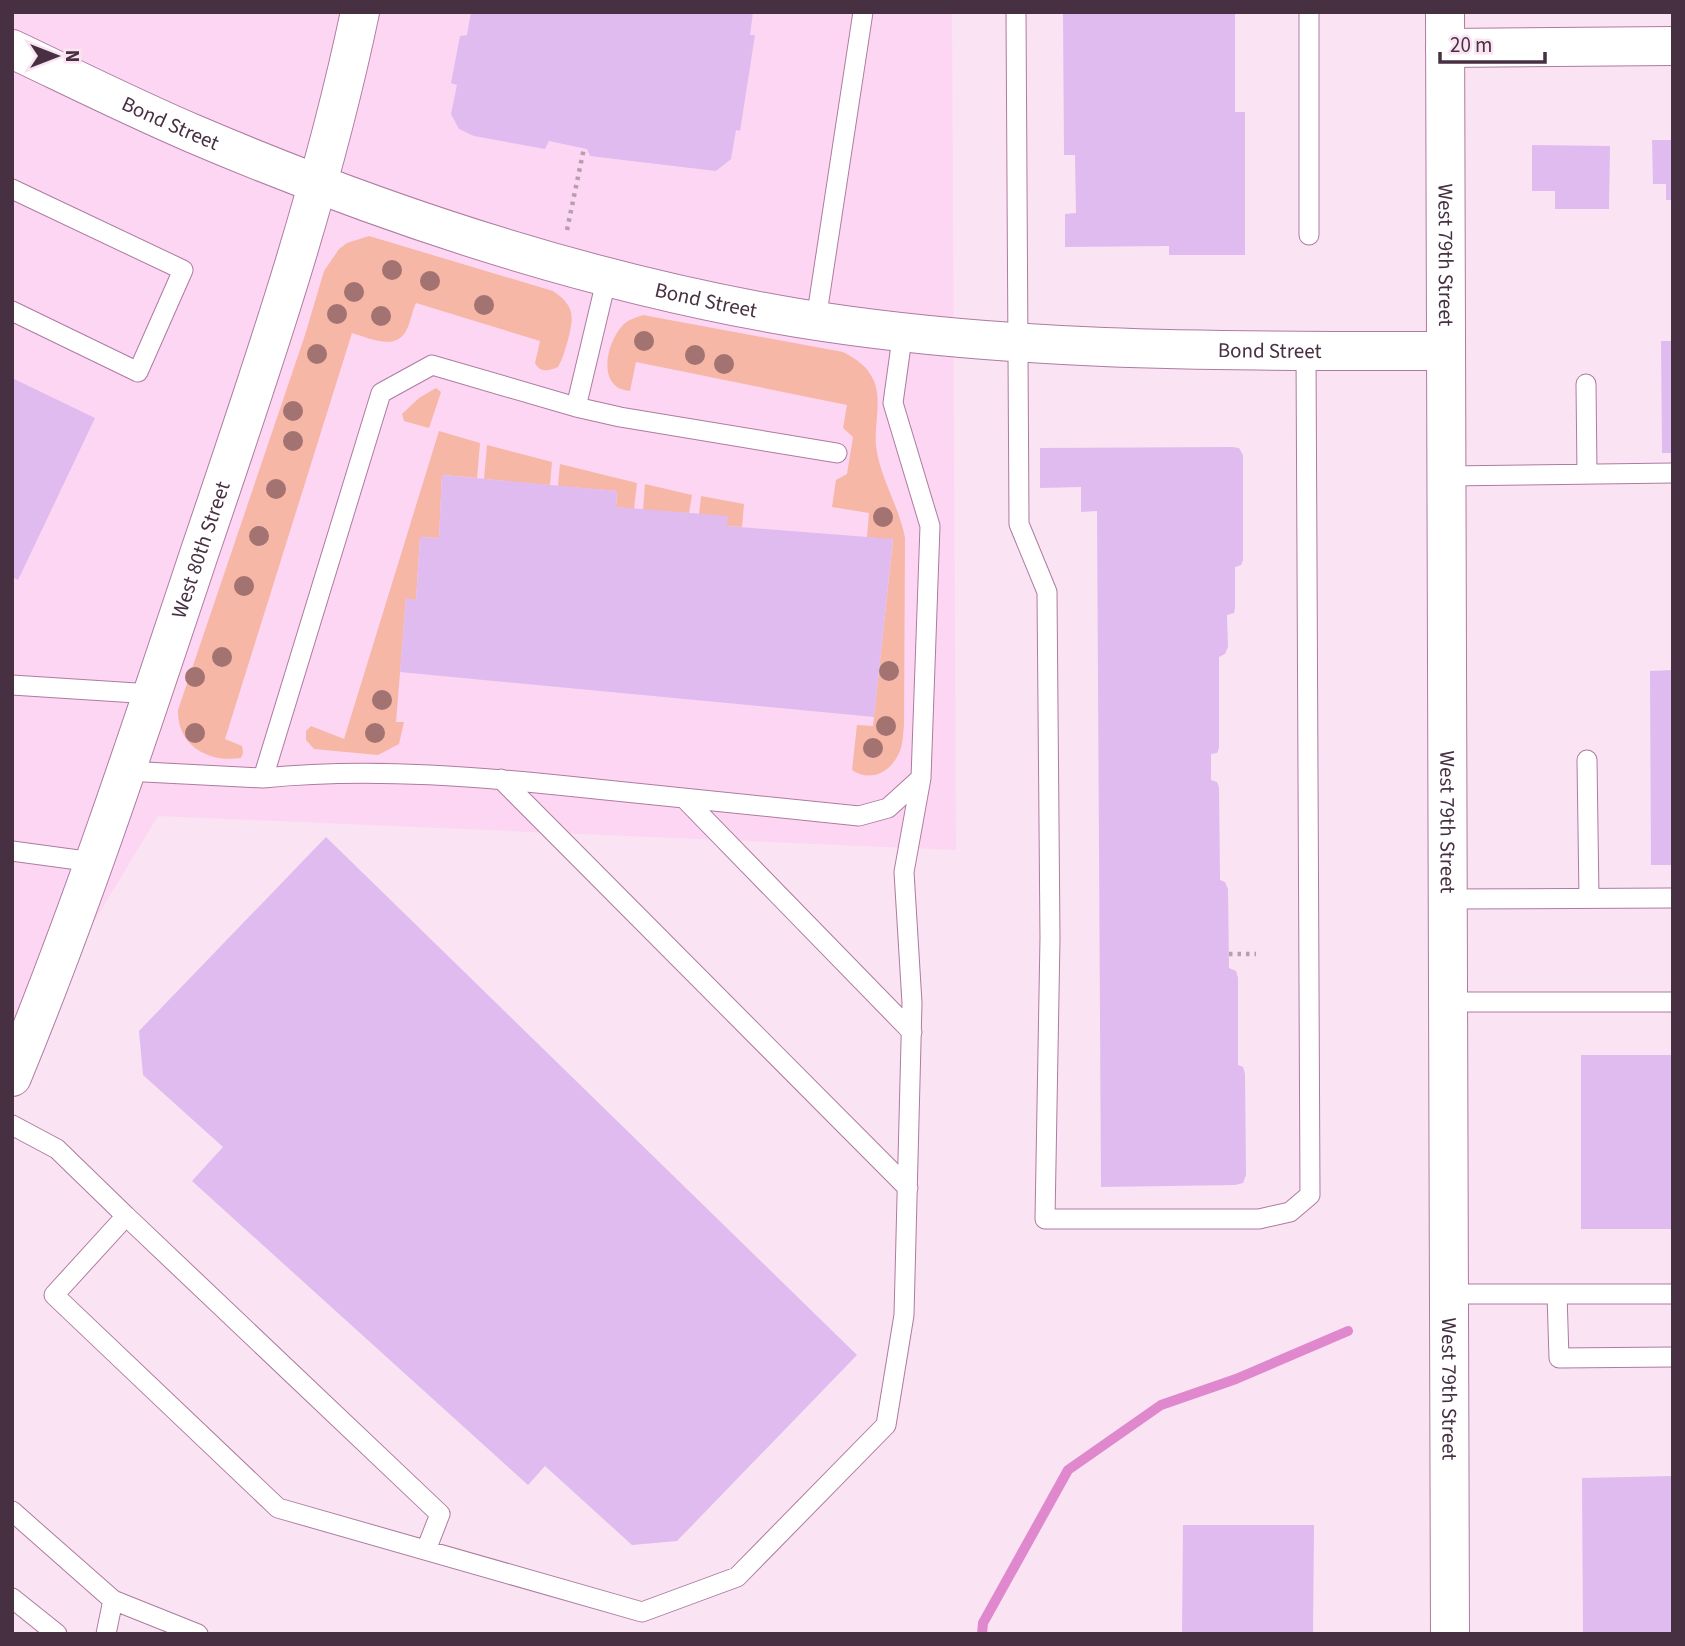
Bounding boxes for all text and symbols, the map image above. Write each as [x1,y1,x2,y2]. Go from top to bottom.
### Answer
north arrow [21,21,91,91]
scale bar [1440,21,1545,65]
text: 20 m [1450,30,1492,60]
text: N [58,50,85,62]
street label: Bond Street [117,89,224,158]
street label: West 79th Street [1431,183,1461,327]
street label: Bond Street [652,275,760,325]
street label: Bond Street [1218,335,1322,366]
street label: West 80th Street [164,477,238,622]
street label: West 79th Street [1432,750,1463,894]
street label: West 79th Street [1434,1317,1464,1461]

